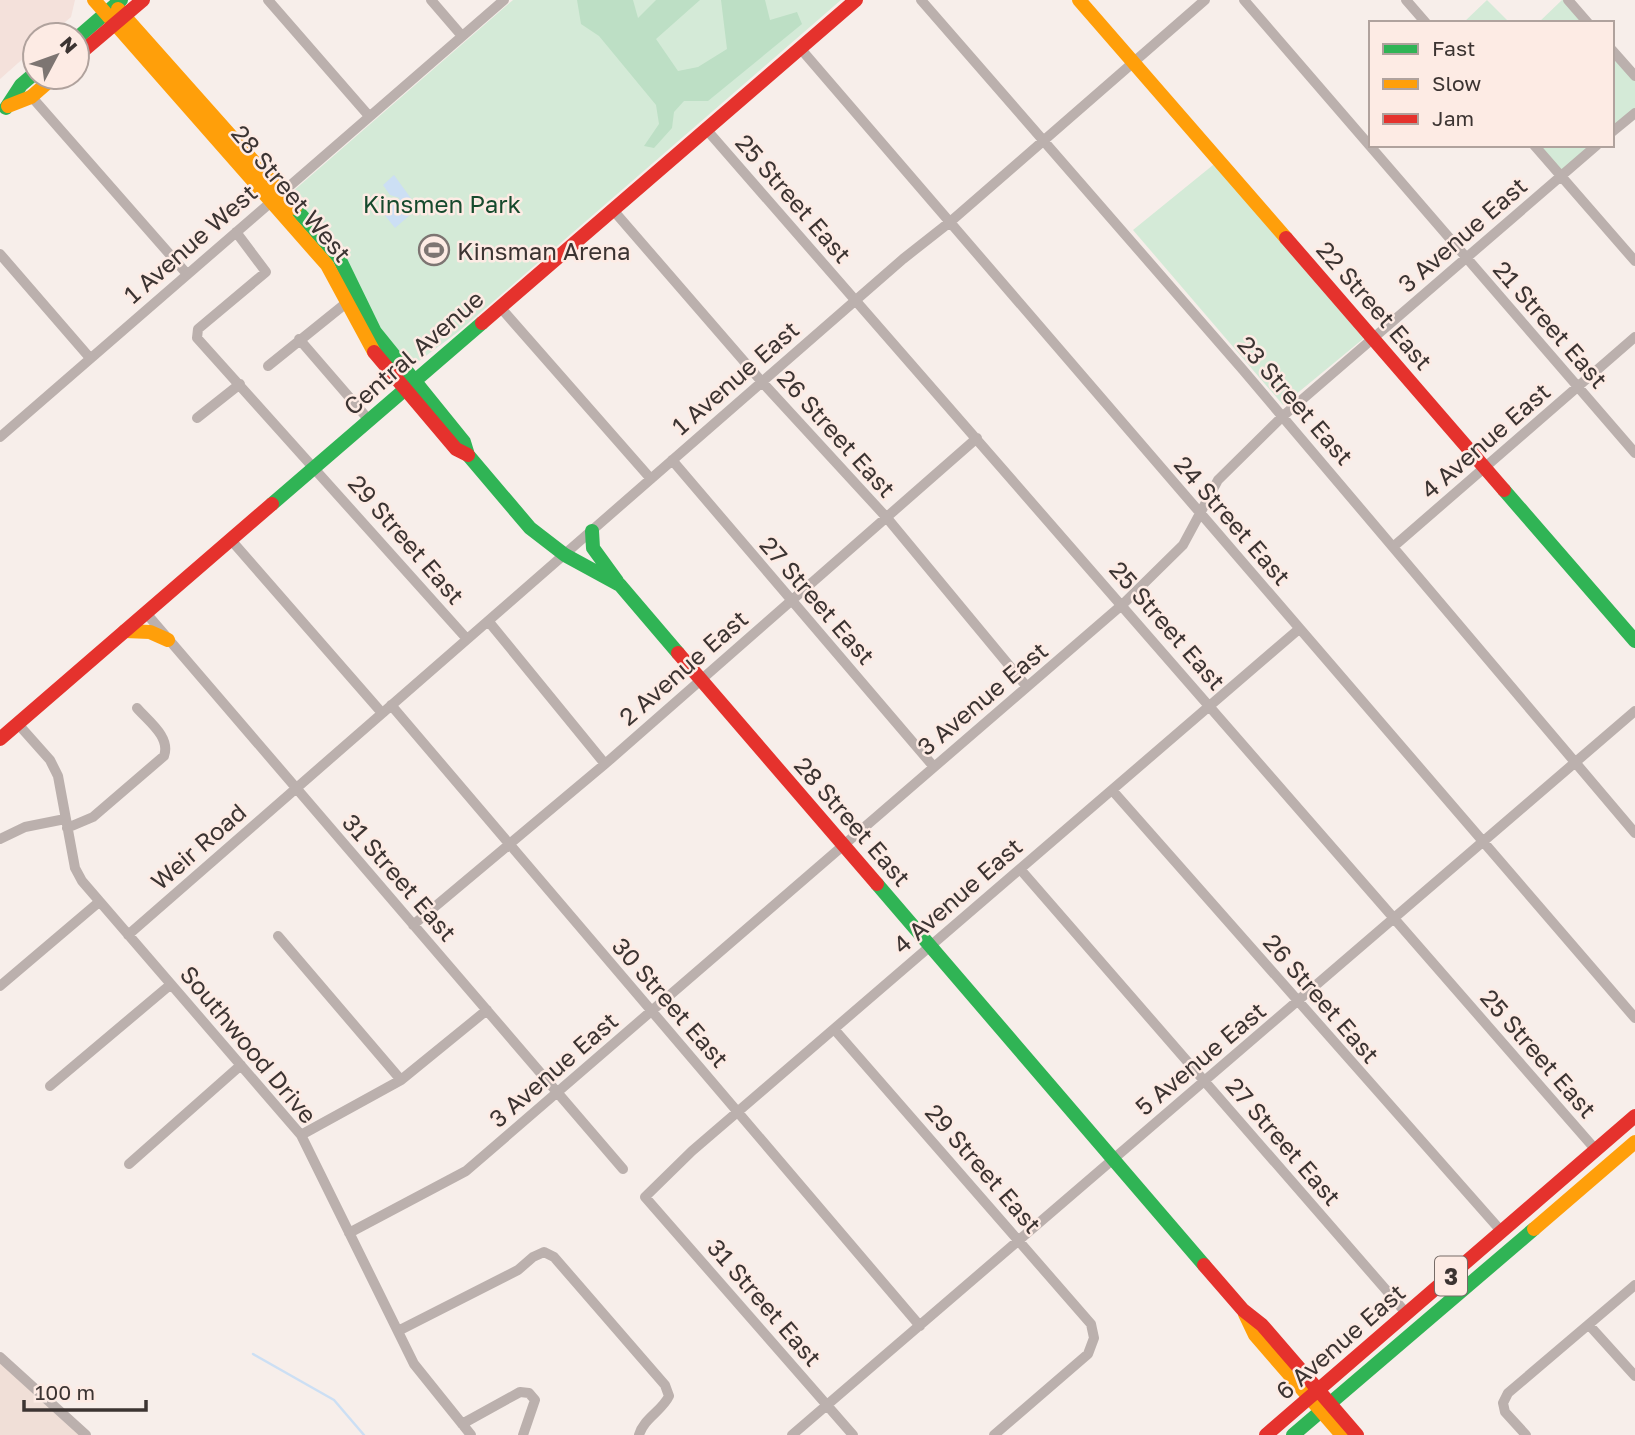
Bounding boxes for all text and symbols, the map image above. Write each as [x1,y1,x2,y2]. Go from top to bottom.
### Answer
north arrow [21,21,91,91]
legend [1369,21,1614,147]
text: N [56,32,83,58]
text: Fast [1432,35,1475,61]
text: Slow [1432,70,1481,96]
text: Jam [1432,105,1474,131]
street label: 28 Street West [226,119,358,267]
street label: 25 Street East [730,128,858,268]
street label: 3 Avenue East [1392,170,1532,298]
street label: 1 Avenue West [118,177,262,309]
park label: Kinsmen Park [363,189,521,218]
sports icon: Kinsman Arena [417,233,451,267]
street label: 22 Street East [1311,235,1439,375]
place label: Kinsman Arena [457,236,630,265]
street label: 21 Street East [1488,255,1614,393]
street label: Central Avenue [337,284,489,420]
street label: 1 Avenue East [666,314,804,440]
street label: 23 Street East [1232,330,1360,470]
street label: 26 Street East [772,363,902,503]
street label: 4 Avenue East [1414,376,1556,504]
street label: 24 Street East [1169,449,1297,591]
street label: 29 Street East [343,468,471,610]
street label: 27 Street East [755,530,881,670]
street label: 25 Street East [1104,555,1232,695]
street label: 2 Avenue East [613,603,753,731]
street label: 3 Avenue East [911,635,1053,761]
street label: 28 Street East [789,750,917,892]
street label: Weir Road [144,797,252,895]
street label: 31 Street East [337,807,463,947]
street label: 4 Avenue East [886,831,1028,959]
street label: 26 Street East [1258,927,1386,1069]
street label: 30 Street East [607,931,735,1073]
street label: Southwood Drive [175,959,323,1129]
street label: 25 Street East [1475,983,1603,1123]
street label: 5 Avenue East [1129,995,1271,1121]
street label: 3 Avenue East [483,1005,623,1133]
street label: 27 Street East [1221,1071,1347,1211]
street label: 29 Street East [920,1097,1048,1239]
street label: 31 Street East [702,1232,828,1372]
road number: 3 [1435,1256,1467,1296]
street label: 6 Avenue East [1270,1277,1410,1405]
scale bar [24,1368,147,1412]
text: 100 m [35,1379,95,1405]

